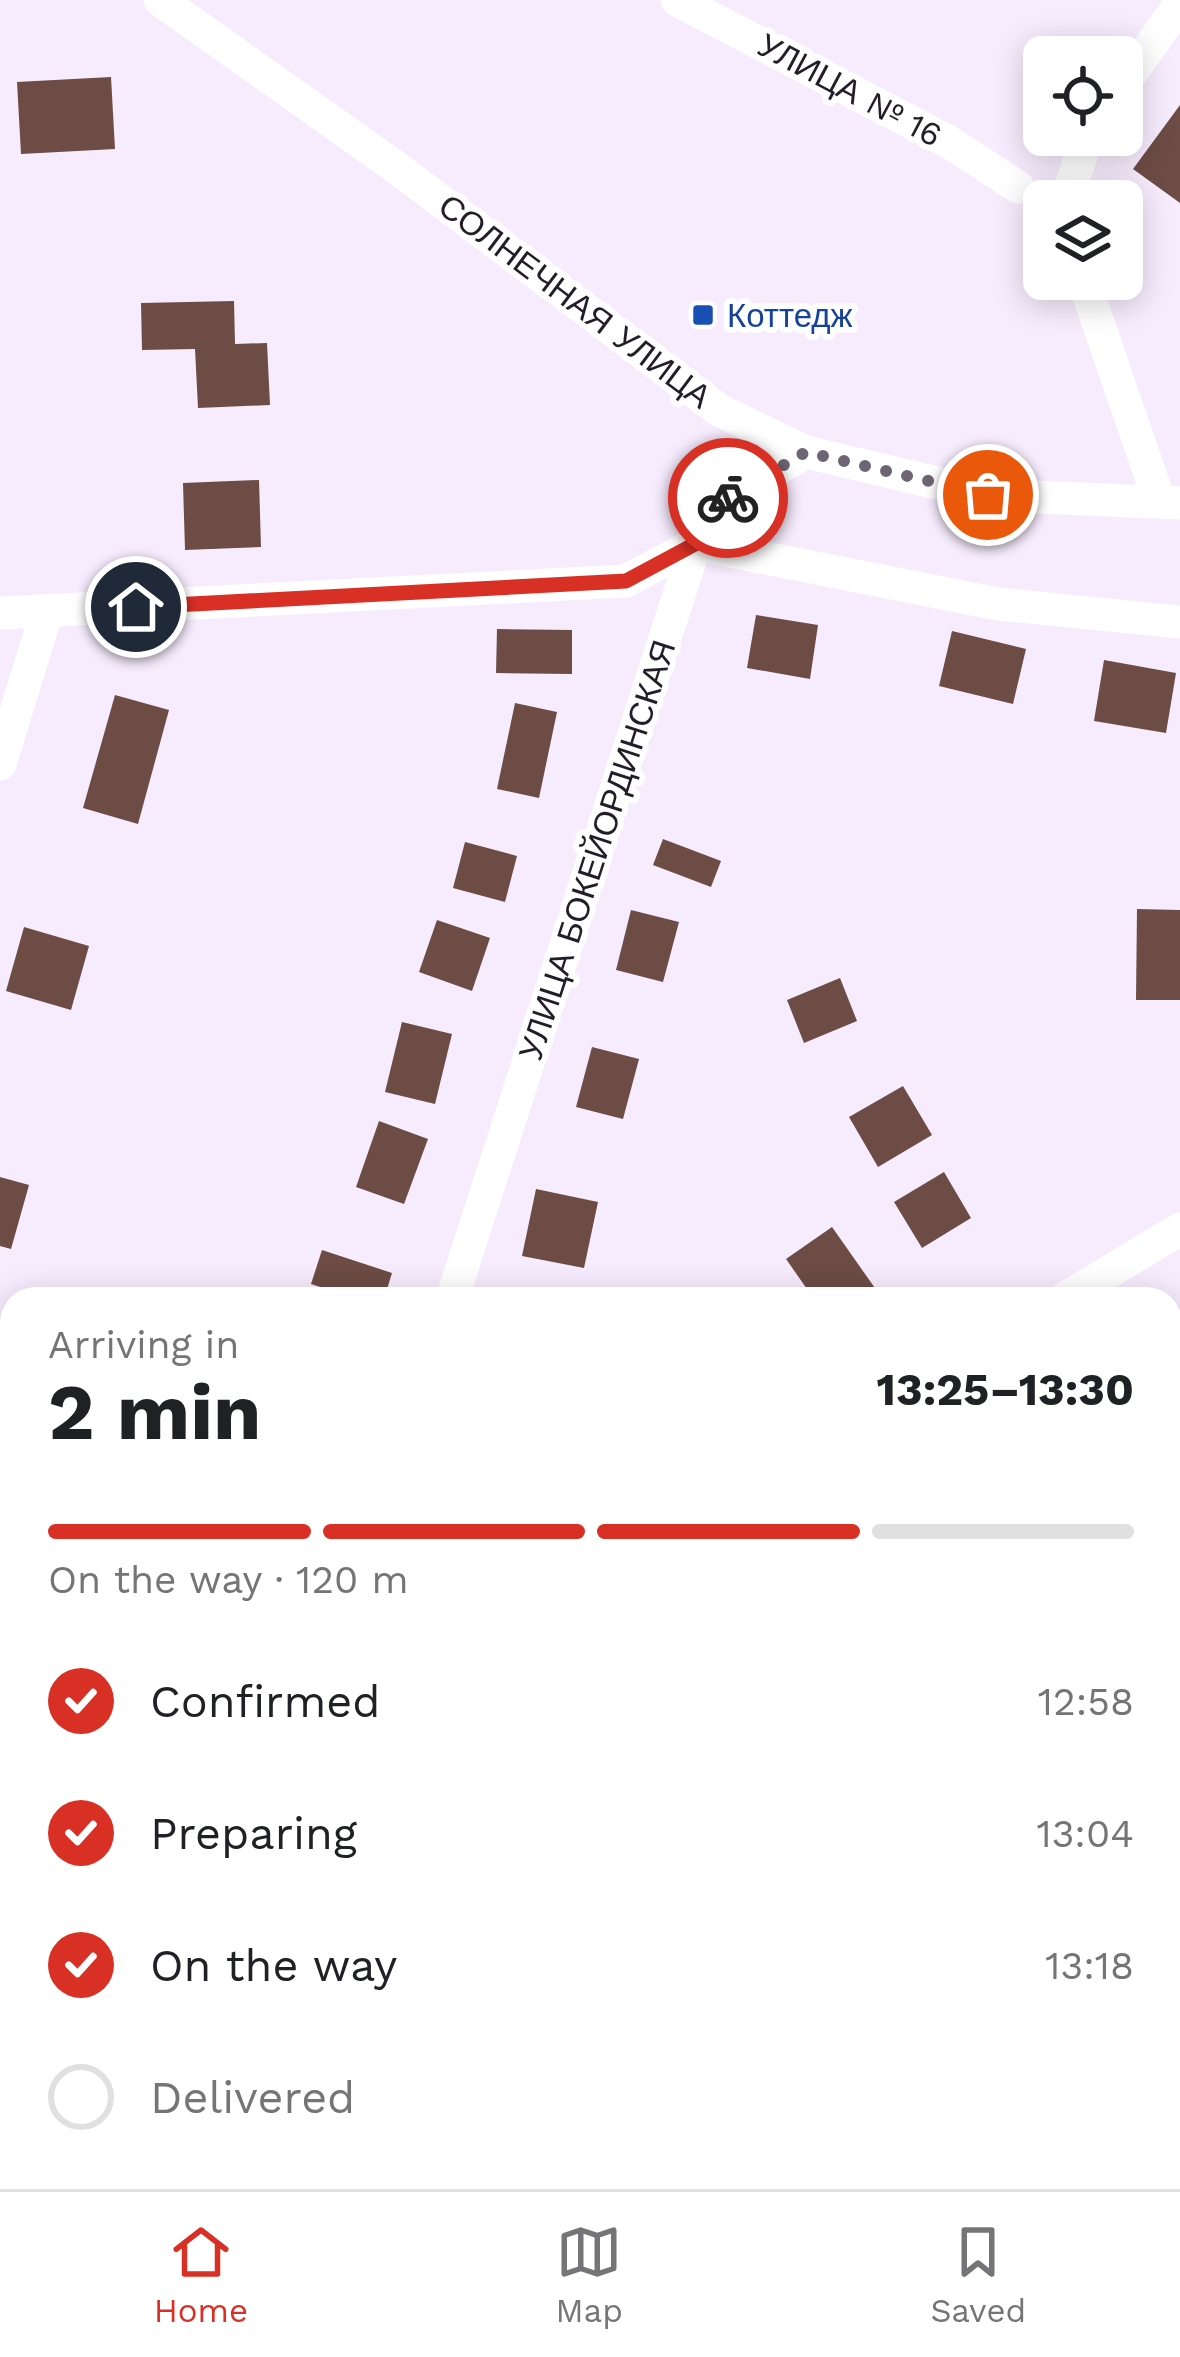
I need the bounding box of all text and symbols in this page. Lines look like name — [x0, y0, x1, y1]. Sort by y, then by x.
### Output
street label: УЛИЦА № 16 — [751, 25, 949, 155]
map controls — [1023, 36, 1143, 300]
button: locate — [1023, 36, 1143, 156]
button: layers — [1023, 180, 1143, 300]
street label: СОЛНЕЧНАЯ УЛИЦА — [431, 186, 719, 416]
place label: Коттедж — [727, 296, 853, 335]
marker: Коттедж — [690, 302, 716, 328]
courier — [668, 438, 788, 558]
pin — [937, 444, 1039, 546]
icon: bag — [955, 462, 1021, 528]
icon: bike — [695, 465, 761, 531]
pin — [85, 556, 187, 658]
icon: home — [103, 574, 169, 640]
street label: УЛИЦА БОКЕЙОРДИНСКАЯ — [511, 635, 683, 1065]
text: Arriving in — [48, 1322, 239, 1367]
text: 13:25–13:30 — [877, 1363, 1134, 1416]
text: 2 min — [48, 1366, 261, 1458]
text: On the way · 120 m — [48, 1557, 409, 1602]
icon: check — [48, 1668, 114, 1734]
text: Confirmed — [150, 1675, 381, 1728]
text: 12:58 — [1038, 1679, 1134, 1724]
icon: check — [48, 1800, 114, 1866]
text: Preparing — [150, 1807, 357, 1860]
text: 13:04 — [1036, 1811, 1134, 1856]
icon: check — [48, 1932, 114, 1998]
text: On the way — [150, 1939, 397, 1992]
text: 13:18 — [1045, 1943, 1134, 1988]
text: Delivered — [150, 2071, 355, 2124]
tab: Home — [154, 2219, 248, 2330]
tab: Map — [556, 2219, 623, 2330]
tab: Saved — [930, 2219, 1026, 2330]

